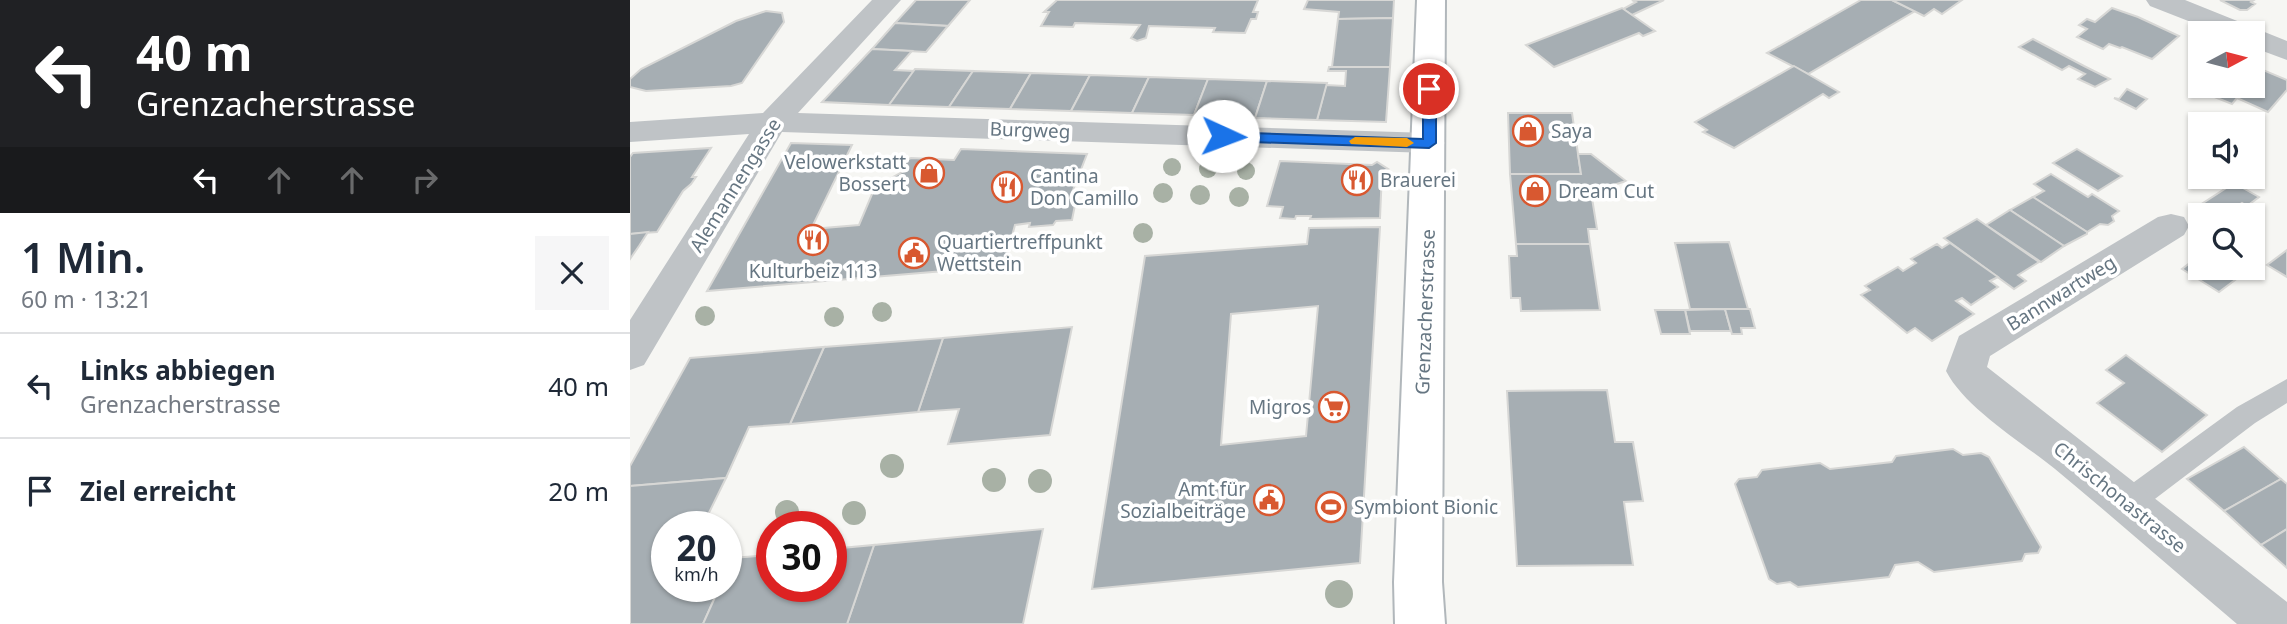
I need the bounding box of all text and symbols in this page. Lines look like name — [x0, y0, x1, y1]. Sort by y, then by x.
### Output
text: 40 m — [136, 19, 253, 85]
north arrow — [2188, 21, 2264, 98]
map controls — [2188, 21, 2265, 280]
icon: left — [21, 28, 112, 119]
pin — [1399, 59, 1459, 119]
icon: arrive — [1410, 70, 1448, 108]
text: Grenzacherstrasse — [136, 82, 415, 125]
position arrow — [1186, 99, 1260, 173]
button: sound — [2188, 112, 2265, 189]
street label: Alemannengasse — [683, 113, 787, 257]
shop icon: Saya — [1511, 114, 1545, 148]
street label: Burgweg — [989, 116, 1071, 144]
place label: Saya — [1551, 118, 1592, 144]
place label: Velowerkstatt Bossert — [784, 149, 906, 197]
shop icon: Velowerkstatt Bossert — [912, 156, 946, 190]
icon: left — [187, 161, 225, 199]
icon: ahead — [260, 161, 298, 199]
icon: ahead — [333, 161, 371, 199]
icon: right — [406, 161, 444, 199]
place label: Cantina Don Camillo — [1030, 163, 1139, 211]
restaurant icon: Brauerei — [1340, 163, 1374, 197]
place label: Brauerei — [1380, 167, 1456, 193]
restaurant icon: Cantina Don Camillo — [990, 170, 1024, 204]
shop icon: Dream Cut — [1518, 174, 1552, 208]
place label: Dream Cut — [1558, 178, 1654, 204]
button: search — [2188, 203, 2265, 280]
restaurant icon: Kulturbeiz 113 — [796, 223, 830, 257]
text: 1 Min. — [21, 228, 145, 285]
place label: Quartiertreffpunkt Wettstein — [937, 229, 1103, 277]
street label: Grenzacherstrasse — [1409, 229, 1441, 395]
button: close — [535, 236, 609, 310]
public building icon: Quartiertreffpunkt Wettstein — [897, 236, 931, 270]
street label: Bannwartweg — [2001, 249, 2121, 337]
place label: Kulturbeiz 113 — [749, 258, 877, 284]
text: 60 m · 13:21 — [21, 283, 152, 315]
text: Links abbiegen — [80, 352, 276, 388]
icon: left — [21, 367, 59, 405]
text: 40 m — [548, 368, 609, 404]
text: Grenzacherstrasse — [80, 388, 281, 420]
supermarket icon: Migros — [1317, 390, 1351, 424]
place label: Migros — [1249, 394, 1311, 420]
street label: Chrischonastrasse — [2048, 435, 2192, 559]
icon: arrive — [21, 472, 59, 510]
text: Ziel erreicht — [80, 473, 236, 509]
text: 20 m — [548, 473, 609, 509]
place label: Amt für Sozialbeiträge — [1120, 476, 1246, 524]
public building icon: Amt für Sozialbeiträge — [1252, 483, 1286, 517]
sports icon: Symbiont Bionic — [1314, 490, 1348, 524]
place label: Symbiont Bionic — [1354, 494, 1498, 520]
speed limit sign: 30 — [756, 511, 847, 602]
text: 20 — [676, 524, 717, 571]
text: km/h — [674, 562, 719, 586]

